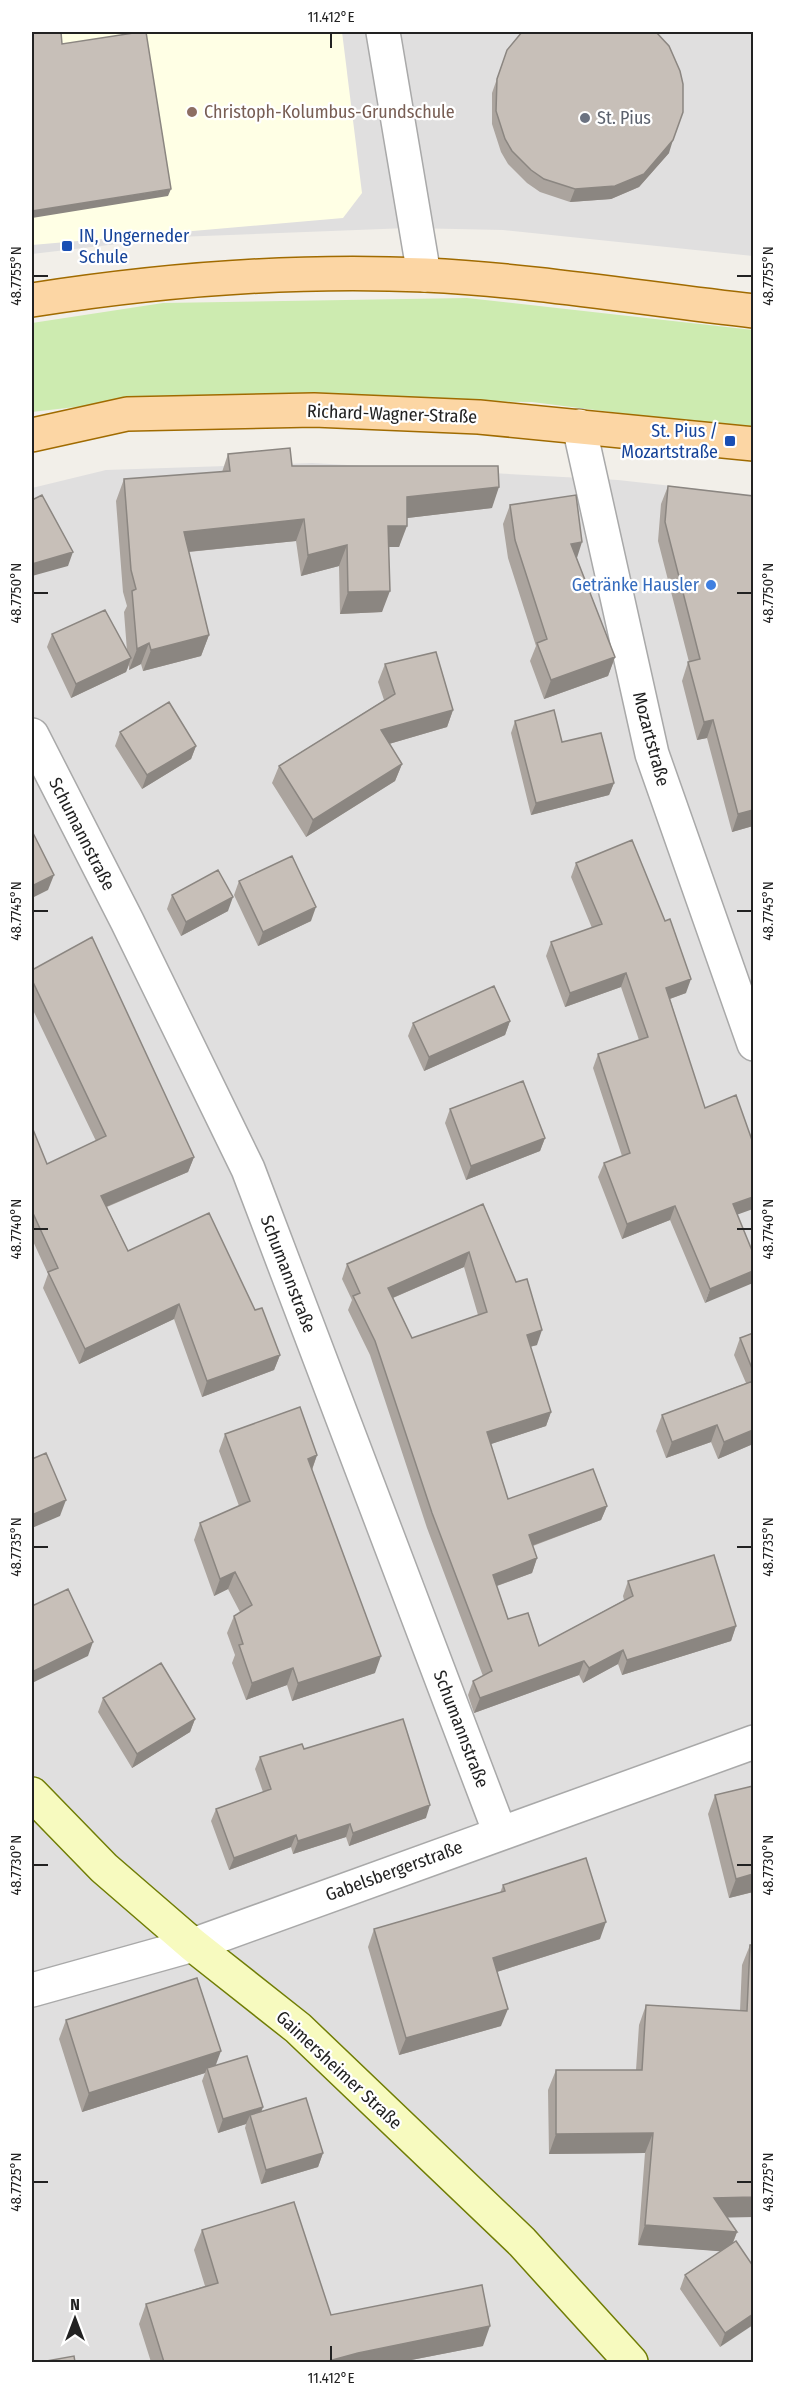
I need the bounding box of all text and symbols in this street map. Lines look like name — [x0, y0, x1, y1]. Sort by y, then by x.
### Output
text: 11.412°E — [307, 8, 355, 26]
place label: Christoph-Kolumbus-Grundschule — [204, 101, 455, 123]
marker: Christoph-Kolumbus-Grundschule — [185, 105, 199, 119]
place label: St. Pius — [597, 107, 651, 129]
marker: St. Pius — [578, 111, 592, 125]
place label: IN, Ungerneder Schule — [79, 225, 190, 268]
marker: IN, Ungerneder Schule — [60, 239, 74, 253]
text: 48.7755°N — [7, 246, 25, 306]
text: 48.7755°N — [759, 246, 777, 306]
street label: Richard-Wagner-Straße — [306, 400, 478, 428]
place label: St. Pius / Mozartstraße — [621, 420, 718, 463]
marker: St. Pius / Mozartstraße — [723, 434, 737, 448]
text: 48.7750°N — [7, 563, 25, 623]
text: 48.7750°N — [759, 563, 777, 623]
place label: Getränke Hausler — [572, 574, 700, 596]
marker: Getränke Hausler — [704, 578, 718, 592]
street label: Mozartstraße — [628, 689, 674, 789]
street label: Schumannstraße — [44, 774, 120, 894]
text: 48.7745°N — [7, 881, 25, 941]
text: 48.7745°N — [759, 881, 777, 941]
text: 48.7740°N — [7, 1199, 25, 1259]
text: 48.7740°N — [759, 1199, 777, 1259]
street label: Schumannstraße — [256, 1212, 320, 1336]
text: 48.7735°N — [7, 1517, 25, 1577]
text: 48.7735°N — [759, 1517, 777, 1577]
street label: Schumannstraße — [429, 1667, 493, 1791]
text: 48.7730°N — [7, 1835, 25, 1895]
text: 48.7730°N — [759, 1835, 777, 1895]
street label: Gabelsbergerstraße — [322, 1836, 466, 1906]
street label: Gaimersheimer Straße — [271, 2006, 407, 2134]
text: 48.7725°N — [7, 2152, 25, 2212]
text: 48.7725°N — [759, 2152, 777, 2212]
north arrow — [45, 2289, 105, 2349]
text: N — [70, 2295, 80, 2314]
text: 11.412°E — [307, 2369, 355, 2387]

